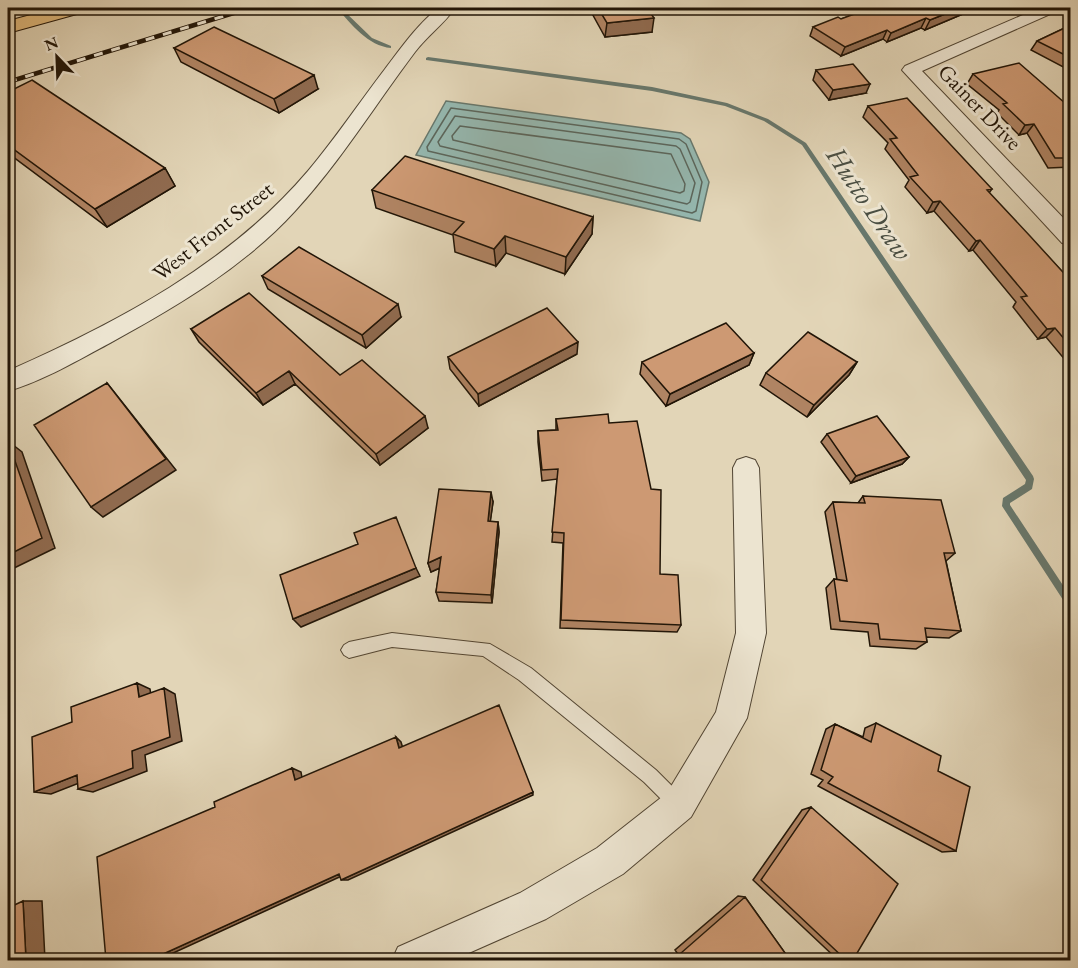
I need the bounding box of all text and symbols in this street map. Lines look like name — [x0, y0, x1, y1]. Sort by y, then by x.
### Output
north arrow — [27, 27, 87, 87]
text: N — [41, 31, 61, 56]
street label: Gainer Drive — [932, 58, 1029, 157]
water label: Hutto Draw — [818, 138, 921, 267]
street label: West Front Street — [147, 175, 279, 287]

